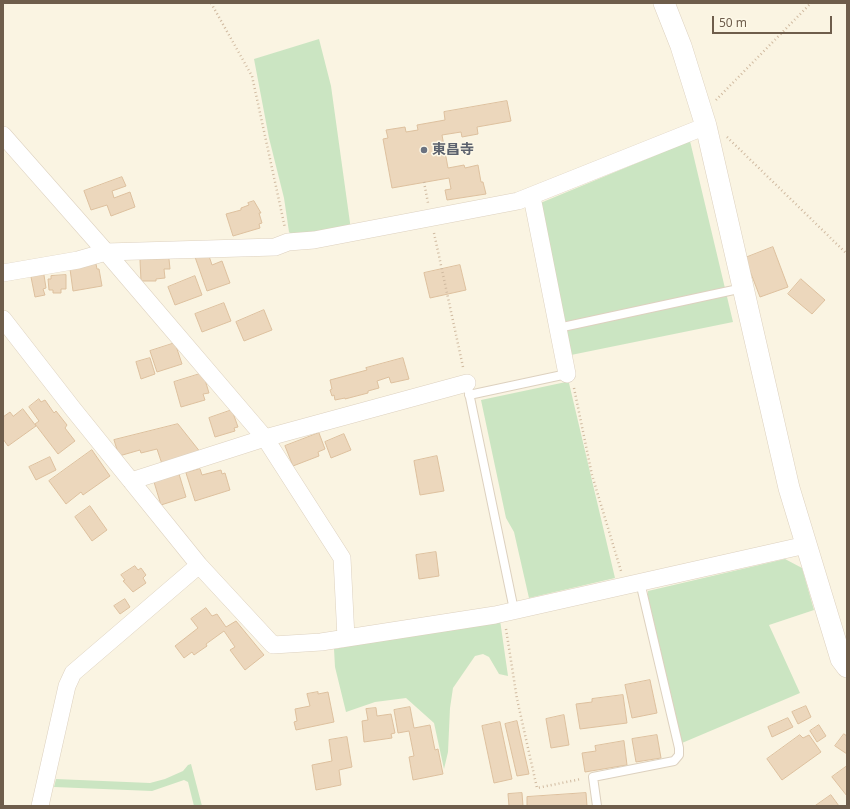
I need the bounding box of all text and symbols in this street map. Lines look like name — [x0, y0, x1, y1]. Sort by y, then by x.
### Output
scale bar — [714, 8, 834, 34]
text: 50 m — [719, 14, 747, 31]
place label: 東昌寺 — [432, 142, 474, 158]
marker: 東昌寺 — [419, 145, 429, 155]

